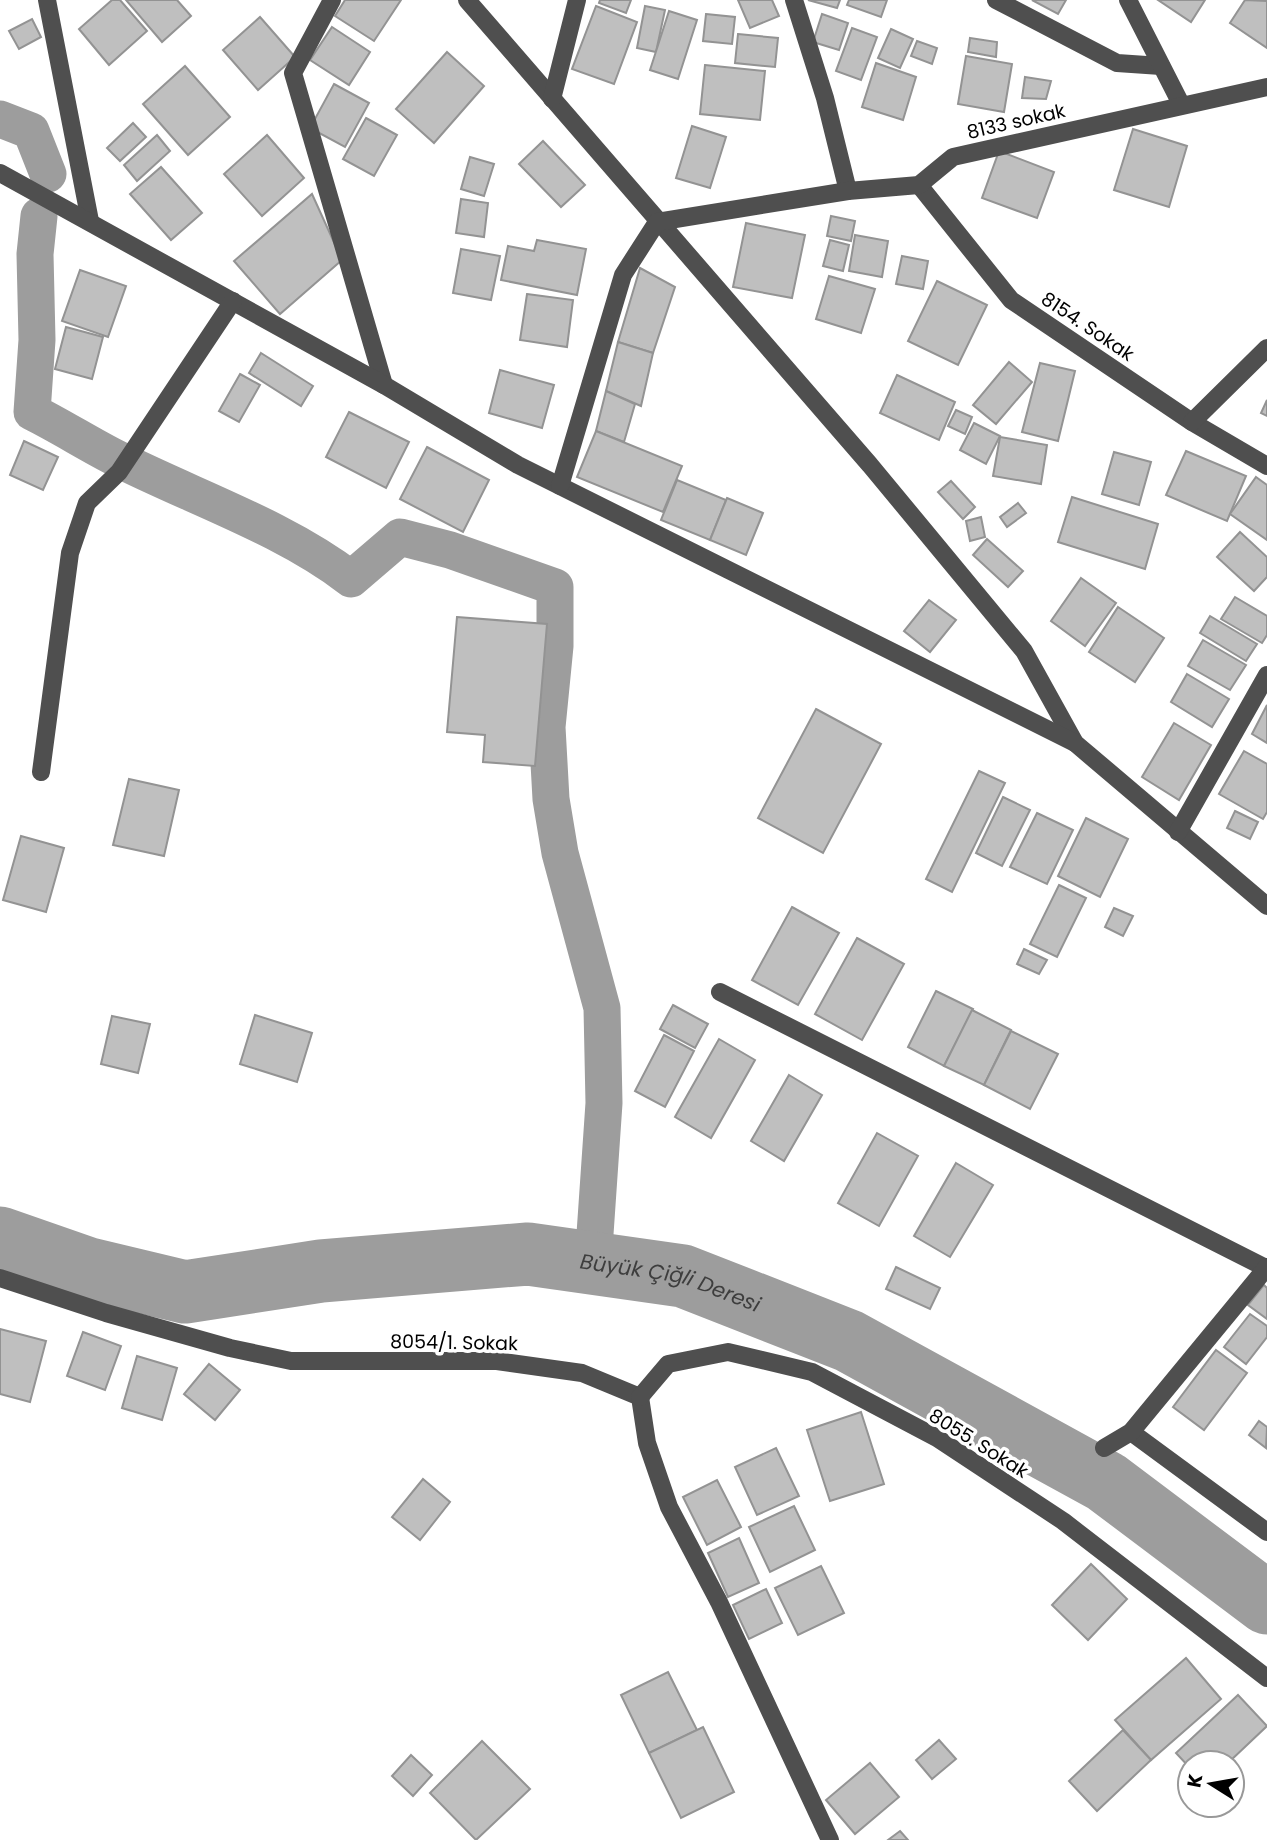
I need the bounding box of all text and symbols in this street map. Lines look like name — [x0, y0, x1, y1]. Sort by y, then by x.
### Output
street label: 8133 sokak — [964, 97, 1068, 146]
street label: 8154. Sokak — [1036, 285, 1140, 368]
water label: Büyük Çiğli Deresi — [578, 1247, 766, 1319]
street label: 8054/1. Sokak — [390, 1328, 518, 1357]
street label: 8055. Sokak — [924, 1402, 1034, 1485]
north arrow — [1176, 1749, 1246, 1819]
text: K — [1180, 1772, 1209, 1790]

